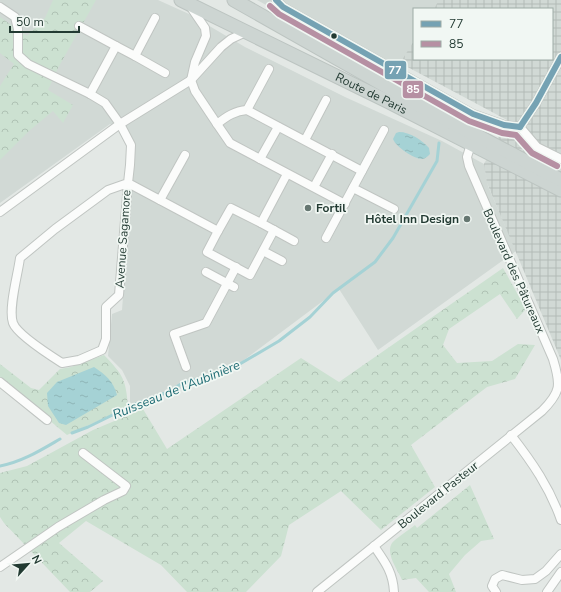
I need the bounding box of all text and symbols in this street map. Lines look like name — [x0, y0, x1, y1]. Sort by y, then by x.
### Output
scale bar — [10, 8, 79, 34]
legend — [413, 8, 553, 60]
text: 50 m — [16, 14, 44, 30]
text: 77 — [449, 16, 463, 32]
unlabelled marker — [329, 31, 339, 41]
text: 85 — [449, 36, 463, 52]
line badge: 77 — [384, 60, 407, 80]
text: 77 — [388, 63, 402, 78]
street label: Route de Paris — [333, 69, 410, 118]
line badge: 85 — [402, 80, 424, 99]
text: 85 — [406, 82, 420, 97]
street label: Avenue Sagamore — [112, 189, 134, 289]
place label: Fortil — [316, 200, 346, 216]
marker: Fortil — [303, 203, 313, 213]
street label: Boulevard des Pâtureaux — [479, 206, 549, 336]
place label: Hôtel Inn Design — [365, 211, 459, 227]
marker: Hôtel Inn Design — [462, 214, 472, 224]
water label: Ruisseau de l'Aubinière — [110, 356, 243, 424]
street label: Boulevard Pasteur — [395, 457, 482, 532]
north arrow — [8, 544, 48, 584]
text: N — [28, 553, 45, 567]

